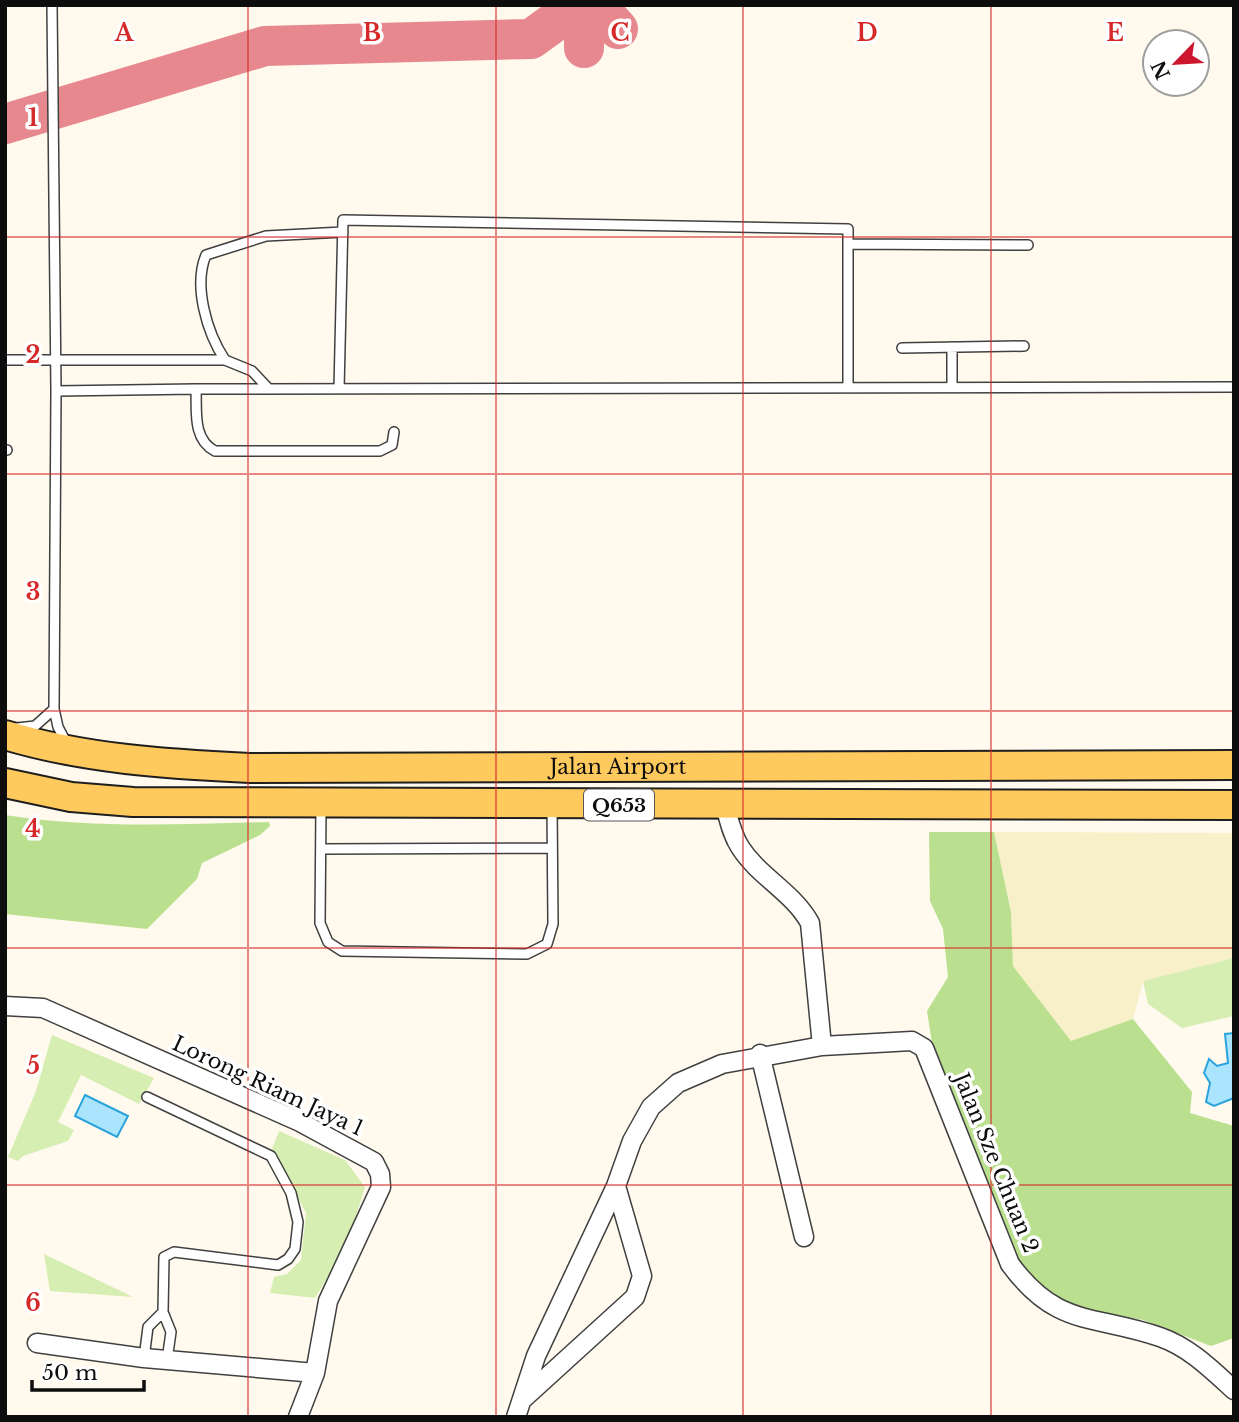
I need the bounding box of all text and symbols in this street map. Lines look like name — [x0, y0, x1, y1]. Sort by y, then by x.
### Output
text: A — [114, 19, 135, 47]
text: B — [363, 19, 381, 47]
text: C — [611, 19, 629, 47]
text: D — [856, 19, 878, 47]
text: E — [1106, 19, 1124, 47]
north arrow — [1141, 28, 1211, 98]
text: N — [1147, 57, 1175, 83]
text: 1 — [28, 104, 38, 132]
text: 2 — [26, 341, 40, 369]
text: 3 — [26, 578, 40, 606]
street label: Jalan Airport — [547, 754, 687, 780]
road number: Q653 — [584, 790, 654, 820]
text: 4 — [25, 815, 41, 843]
street label: Lorong Riam Jaya 1 — [168, 1030, 368, 1142]
text: 5 — [26, 1052, 40, 1080]
street label: Jalan Sze Chuan 2 — [947, 1066, 1044, 1257]
text: 6 — [25, 1289, 41, 1317]
scale bar — [32, 1348, 144, 1392]
text: 50 m — [42, 1360, 98, 1386]

